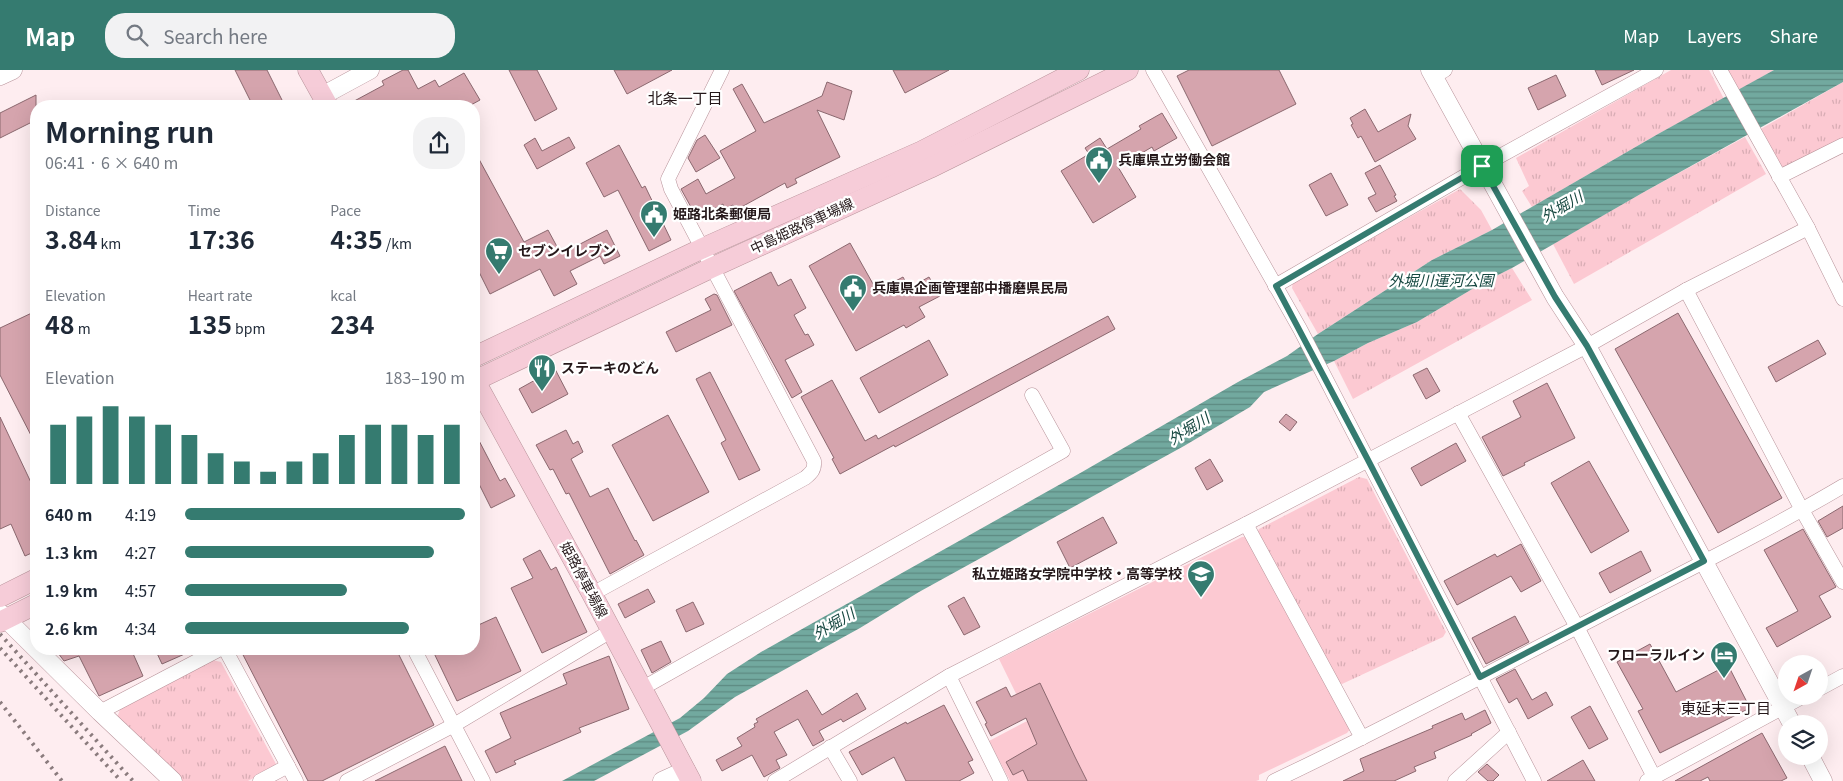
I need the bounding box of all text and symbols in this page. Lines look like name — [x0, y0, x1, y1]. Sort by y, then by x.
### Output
search box — [105, 13, 455, 58]
text: Map — [25, 18, 75, 53]
icon: search — [123, 21, 151, 49]
text: Search here — [163, 22, 268, 49]
text: Map — [1623, 22, 1659, 48]
text: Layers — [1687, 22, 1742, 48]
text: Share — [1770, 22, 1818, 48]
district label: 北条一丁目 — [647, 87, 723, 108]
text: Morning run — [45, 111, 214, 151]
button: share — [413, 117, 465, 169]
public building icon: 兵庫県立労働会館 — [1084, 145, 1114, 184]
pin — [1461, 145, 1503, 187]
place label: 兵庫県立労働会館 — [1118, 149, 1230, 169]
text: 06:41 · 6 × 640 m — [45, 150, 178, 174]
icon: arrive — [1468, 152, 1496, 180]
water label: 外堀川 — [1537, 184, 1588, 226]
street label: 中島姫路停車場線 — [747, 192, 857, 258]
public building icon: 姫路北条郵便局 — [639, 199, 669, 238]
text: Distance — [45, 200, 101, 220]
text: Time — [188, 200, 221, 220]
text: Pace — [330, 200, 361, 220]
place label: 姫路北条郵便局 — [673, 203, 771, 223]
text: 3.84 — [45, 220, 97, 256]
text: 17:36 — [188, 220, 255, 256]
text: 4:35 — [330, 220, 383, 256]
text: km — [97, 233, 121, 253]
text: /km — [383, 233, 412, 253]
supermarket icon: セブンイレブン — [484, 236, 514, 275]
place label: セブンイレブン — [518, 240, 616, 260]
water label: 外堀川運河公園 — [1388, 269, 1495, 290]
public building icon: 兵庫県企画管理部中播磨県民局 — [838, 273, 868, 312]
place label: 兵庫県企画管理部中播磨県民局 — [872, 277, 1068, 297]
text: Elevation — [45, 285, 106, 305]
text: Heart rate — [188, 285, 253, 305]
text: kcal — [330, 285, 357, 305]
text: 48 — [45, 305, 75, 341]
text: 135 — [188, 305, 232, 341]
text: 234 — [330, 305, 375, 341]
text: m — [75, 318, 91, 338]
text: bpm — [232, 318, 265, 338]
restaurant icon: ステーキのどん — [527, 353, 557, 392]
place label: ステーキのどん — [561, 357, 659, 377]
text: Elevation — [45, 365, 114, 389]
text: 183–190 m — [385, 365, 465, 389]
water label: 外堀川 — [1164, 406, 1215, 449]
text: 640 m — [45, 502, 92, 526]
text: 4:19 — [125, 502, 156, 526]
street label: 姫路停車場線 — [556, 538, 613, 621]
text: 1.3 km — [45, 540, 98, 564]
text: 4:27 — [125, 540, 156, 564]
school or university icon: 私立姫路女学院中学校・高等学校 — [1186, 559, 1216, 598]
place label: 私立姫路女学院中学校・高等学校 — [972, 563, 1182, 583]
text: 1.9 km — [45, 578, 98, 602]
text: 4:57 — [125, 578, 156, 602]
water label: 外堀川 — [809, 601, 860, 643]
text: 2.6 km — [45, 616, 98, 640]
text: 4:34 — [125, 616, 156, 640]
hotel icon: フローラルイン — [1709, 640, 1739, 679]
place label: フローラルイン — [1607, 644, 1705, 664]
north arrow — [1778, 655, 1828, 705]
map controls — [1778, 655, 1828, 765]
district label: 東延末三丁目 — [1681, 697, 1771, 718]
button: layers — [1778, 715, 1828, 765]

